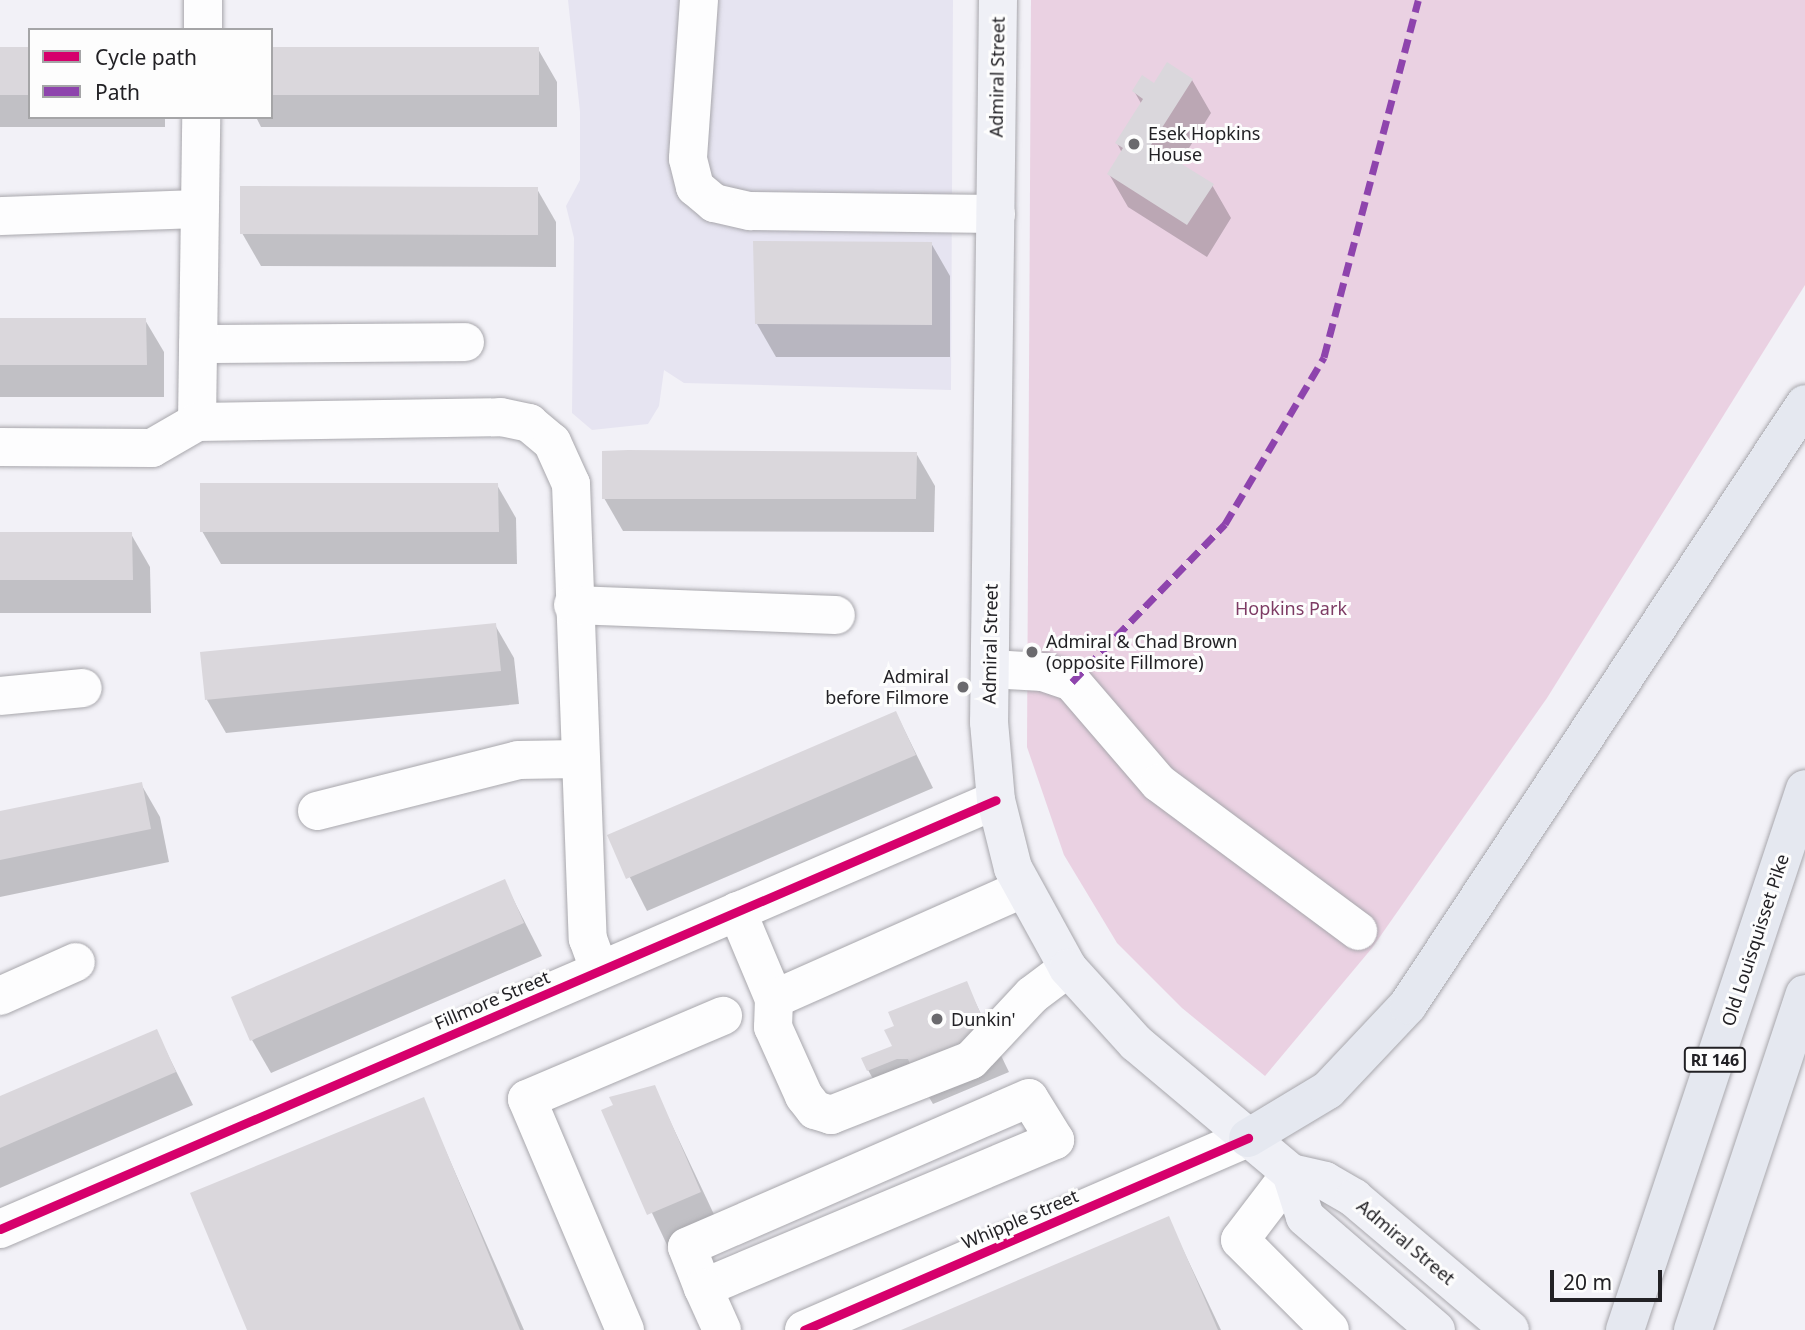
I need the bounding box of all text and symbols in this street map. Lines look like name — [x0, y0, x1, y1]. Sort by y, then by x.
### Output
street label: Admiral Street — [985, 16, 1009, 138]
legend — [28, 28, 273, 119]
text: Cycle path — [95, 43, 197, 71]
text: Path — [95, 78, 140, 106]
place label: Esek Hopkins House — [1148, 123, 1260, 166]
marker: Esek Hopkins House — [1126, 136, 1142, 152]
street label: Admiral Street — [978, 583, 1002, 705]
park label: Hopkins Park — [1235, 597, 1347, 619]
place label: Admiral & Chad Brown (opposite Fillmore) — [1046, 631, 1237, 674]
marker: Admiral & Chad Brown (opposite Fillmore) — [1024, 644, 1040, 660]
place label: Admiral before Filmore — [825, 666, 949, 708]
marker: Admiral before Filmore — [955, 679, 971, 695]
street label: Old Louisquisset Pike — [1717, 851, 1793, 1029]
street label: Fillmore Street — [431, 966, 553, 1034]
place label: Dunkin' — [951, 1008, 1016, 1030]
marker: Dunkin' — [929, 1011, 945, 1027]
road number: RI 146 — [1684, 1048, 1746, 1072]
street label: Whipple Street — [959, 1185, 1081, 1253]
street label: Admiral Street — [1353, 1195, 1459, 1289]
scale bar — [1553, 1256, 1665, 1300]
text: 20 m — [1563, 1268, 1612, 1296]

